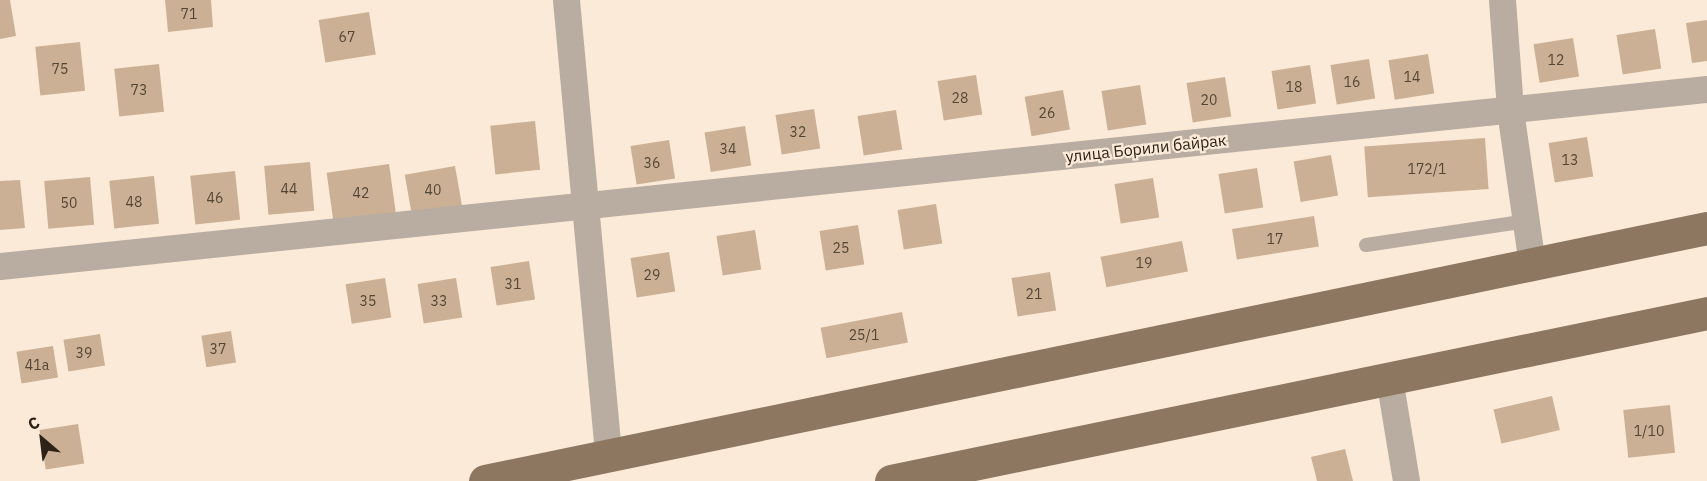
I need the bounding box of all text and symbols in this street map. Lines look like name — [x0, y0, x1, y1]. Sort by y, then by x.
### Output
house number: 71 — [181, 6, 197, 22]
house number: 67 — [339, 29, 355, 45]
house number: 12 — [1548, 52, 1564, 68]
house number: 75 — [52, 61, 68, 77]
house number: 14 — [1404, 69, 1420, 85]
house number: 16 — [1344, 74, 1360, 90]
house number: 18 — [1286, 79, 1302, 95]
house number: 73 — [131, 82, 147, 98]
house number: 28 — [952, 90, 968, 106]
house number: 20 — [1201, 92, 1217, 108]
house number: 26 — [1039, 105, 1055, 121]
house number: 32 — [790, 124, 806, 140]
street label: улица Борили байрак — [1065, 130, 1227, 166]
house number: 34 — [720, 141, 736, 157]
house number: 13 — [1562, 152, 1578, 168]
house number: 36 — [644, 155, 660, 171]
house number: 172/1 — [1408, 161, 1446, 177]
house number: 44 — [281, 181, 297, 197]
house number: 40 — [425, 182, 441, 198]
house number: 42 — [353, 185, 369, 201]
house number: 46 — [207, 190, 223, 206]
house number: 48 — [126, 194, 142, 210]
house number: 50 — [61, 195, 77, 211]
house number: 17 — [1267, 231, 1283, 247]
house number: 25 — [833, 240, 849, 256]
house number: 19 — [1136, 255, 1152, 271]
house number: 29 — [644, 267, 660, 283]
house number: 31 — [505, 276, 521, 292]
house number: 21 — [1026, 286, 1042, 302]
house number: 35 — [360, 293, 376, 309]
house number: 33 — [431, 293, 447, 309]
house number: 25/1 — [849, 327, 879, 343]
house number: 37 — [210, 341, 226, 357]
house number: 39 — [76, 345, 92, 361]
house number: 41а — [25, 357, 49, 373]
north arrow — [12, 409, 72, 469]
text: С — [24, 412, 43, 434]
house number: 1/10 — [1634, 423, 1664, 439]

